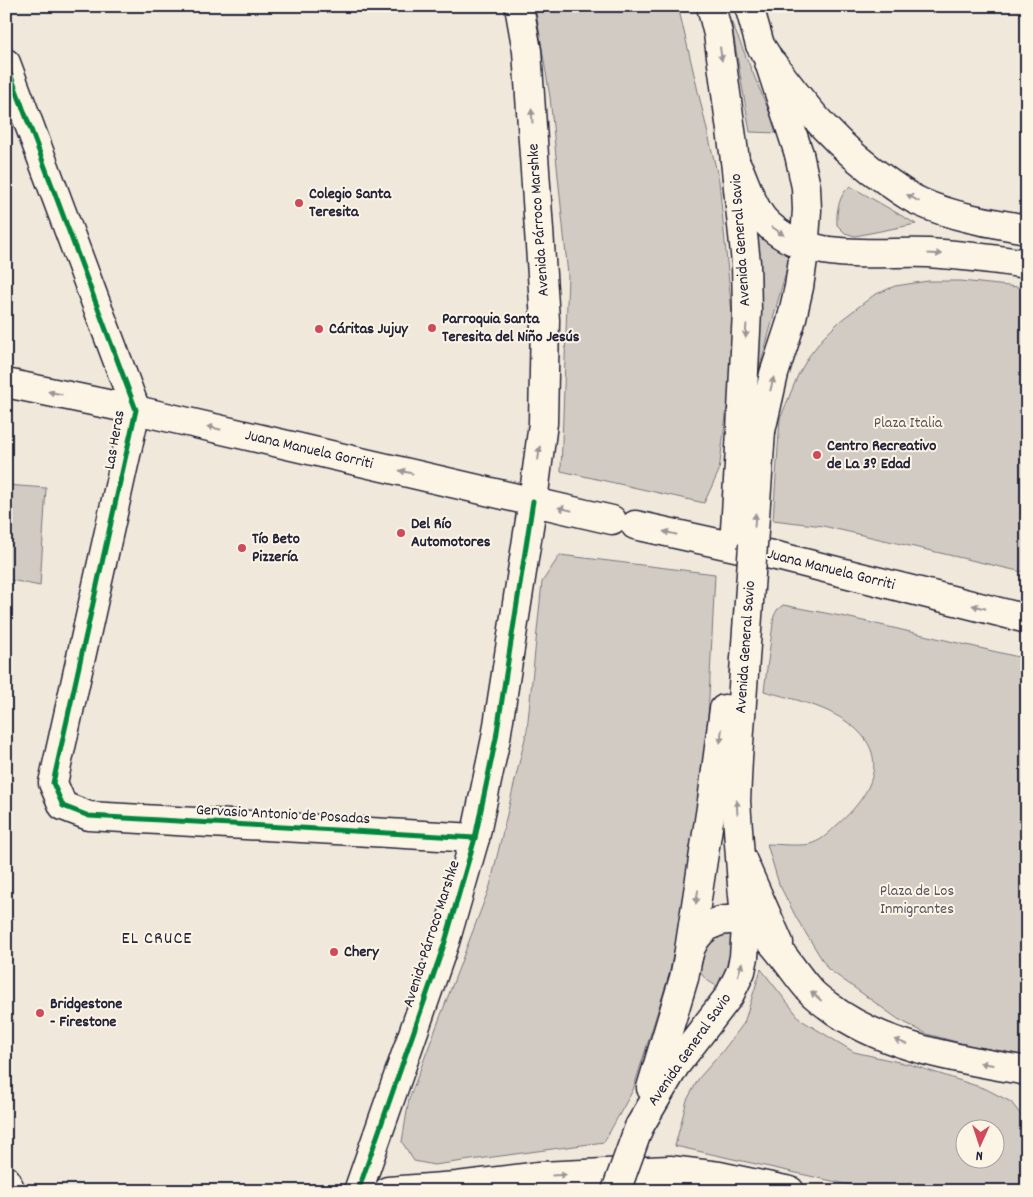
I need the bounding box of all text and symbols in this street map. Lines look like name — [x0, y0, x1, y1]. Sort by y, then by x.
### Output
one-way arrow — [717, 46, 725, 62]
one-way arrow — [527, 108, 535, 124]
street label: Avenida Párroco Marshke — [522, 143, 556, 297]
street label: Avenida General Savio — [725, 173, 757, 307]
place label: Colegio Santa Teresita — [309, 183, 392, 224]
one-way arrow — [905, 194, 920, 202]
marker: Colegio Santa Teresita — [293, 197, 305, 209]
one-way arrow — [771, 226, 784, 236]
one-way arrow — [928, 250, 944, 258]
place label: Parroquia Santa Teresita del Niño Jesús — [442, 308, 580, 349]
place label: Cáritas Jujuy — [329, 318, 409, 341]
marker: Parroquia Santa Teresita del Niño Jesús — [426, 322, 438, 334]
marker: Cáritas Jujuy — [313, 323, 325, 335]
one-way arrow — [742, 323, 750, 339]
one-way arrow — [768, 376, 776, 391]
one-way arrow — [47, 389, 63, 397]
street label: Las Heras — [98, 408, 132, 471]
park label: Plaza Italia — [874, 412, 943, 435]
one-way arrow — [206, 424, 221, 432]
street label: Juana Manuela Gorriti — [243, 424, 375, 476]
place label: Centro Recreativo de La 3º Edad — [827, 435, 936, 476]
one-way arrow — [535, 445, 543, 461]
marker: Centro Recreativo de La 3º Edad — [811, 449, 823, 461]
one-way arrow — [399, 468, 414, 476]
one-way arrow — [557, 505, 572, 513]
one-way arrow — [751, 511, 759, 527]
place label: Del Río Automotores — [411, 513, 491, 554]
marker: Del Río Automotores — [395, 527, 407, 539]
place label: Tío Beto Pizzería — [252, 528, 300, 569]
one-way arrow — [662, 529, 678, 537]
marker: Tío Beto Pizzería — [236, 542, 248, 554]
street label: Juana Manuela Gorriti — [765, 543, 897, 597]
street label: Avenida General Savio — [730, 580, 762, 714]
one-way arrow — [972, 603, 987, 611]
one-way arrow — [716, 729, 724, 745]
street label: Gervasio Antonio de Posadas — [195, 799, 371, 831]
one-way arrow — [733, 799, 741, 815]
street label: Avenida Párroco Marshke — [397, 858, 467, 1010]
park label: Plaza de Los Inmigrantes — [880, 880, 954, 921]
one-way arrow — [692, 889, 700, 905]
district label: EL CRUCE — [121, 927, 193, 952]
place label: Chery — [344, 941, 380, 964]
marker: Chery — [328, 946, 340, 958]
one-way arrow — [737, 961, 745, 976]
street label: Avenida General Savio — [642, 989, 738, 1111]
one-way arrow — [810, 991, 822, 1002]
place label: Bridgestone - Firestone — [50, 993, 122, 1034]
marker: Bridgestone - Firestone — [34, 1007, 46, 1019]
one-way arrow — [894, 1038, 909, 1045]
one-way arrow — [979, 1059, 995, 1067]
north arrow — [956, 1120, 1006, 1170]
text: N — [975, 1145, 983, 1165]
one-way arrow — [551, 1171, 567, 1179]

